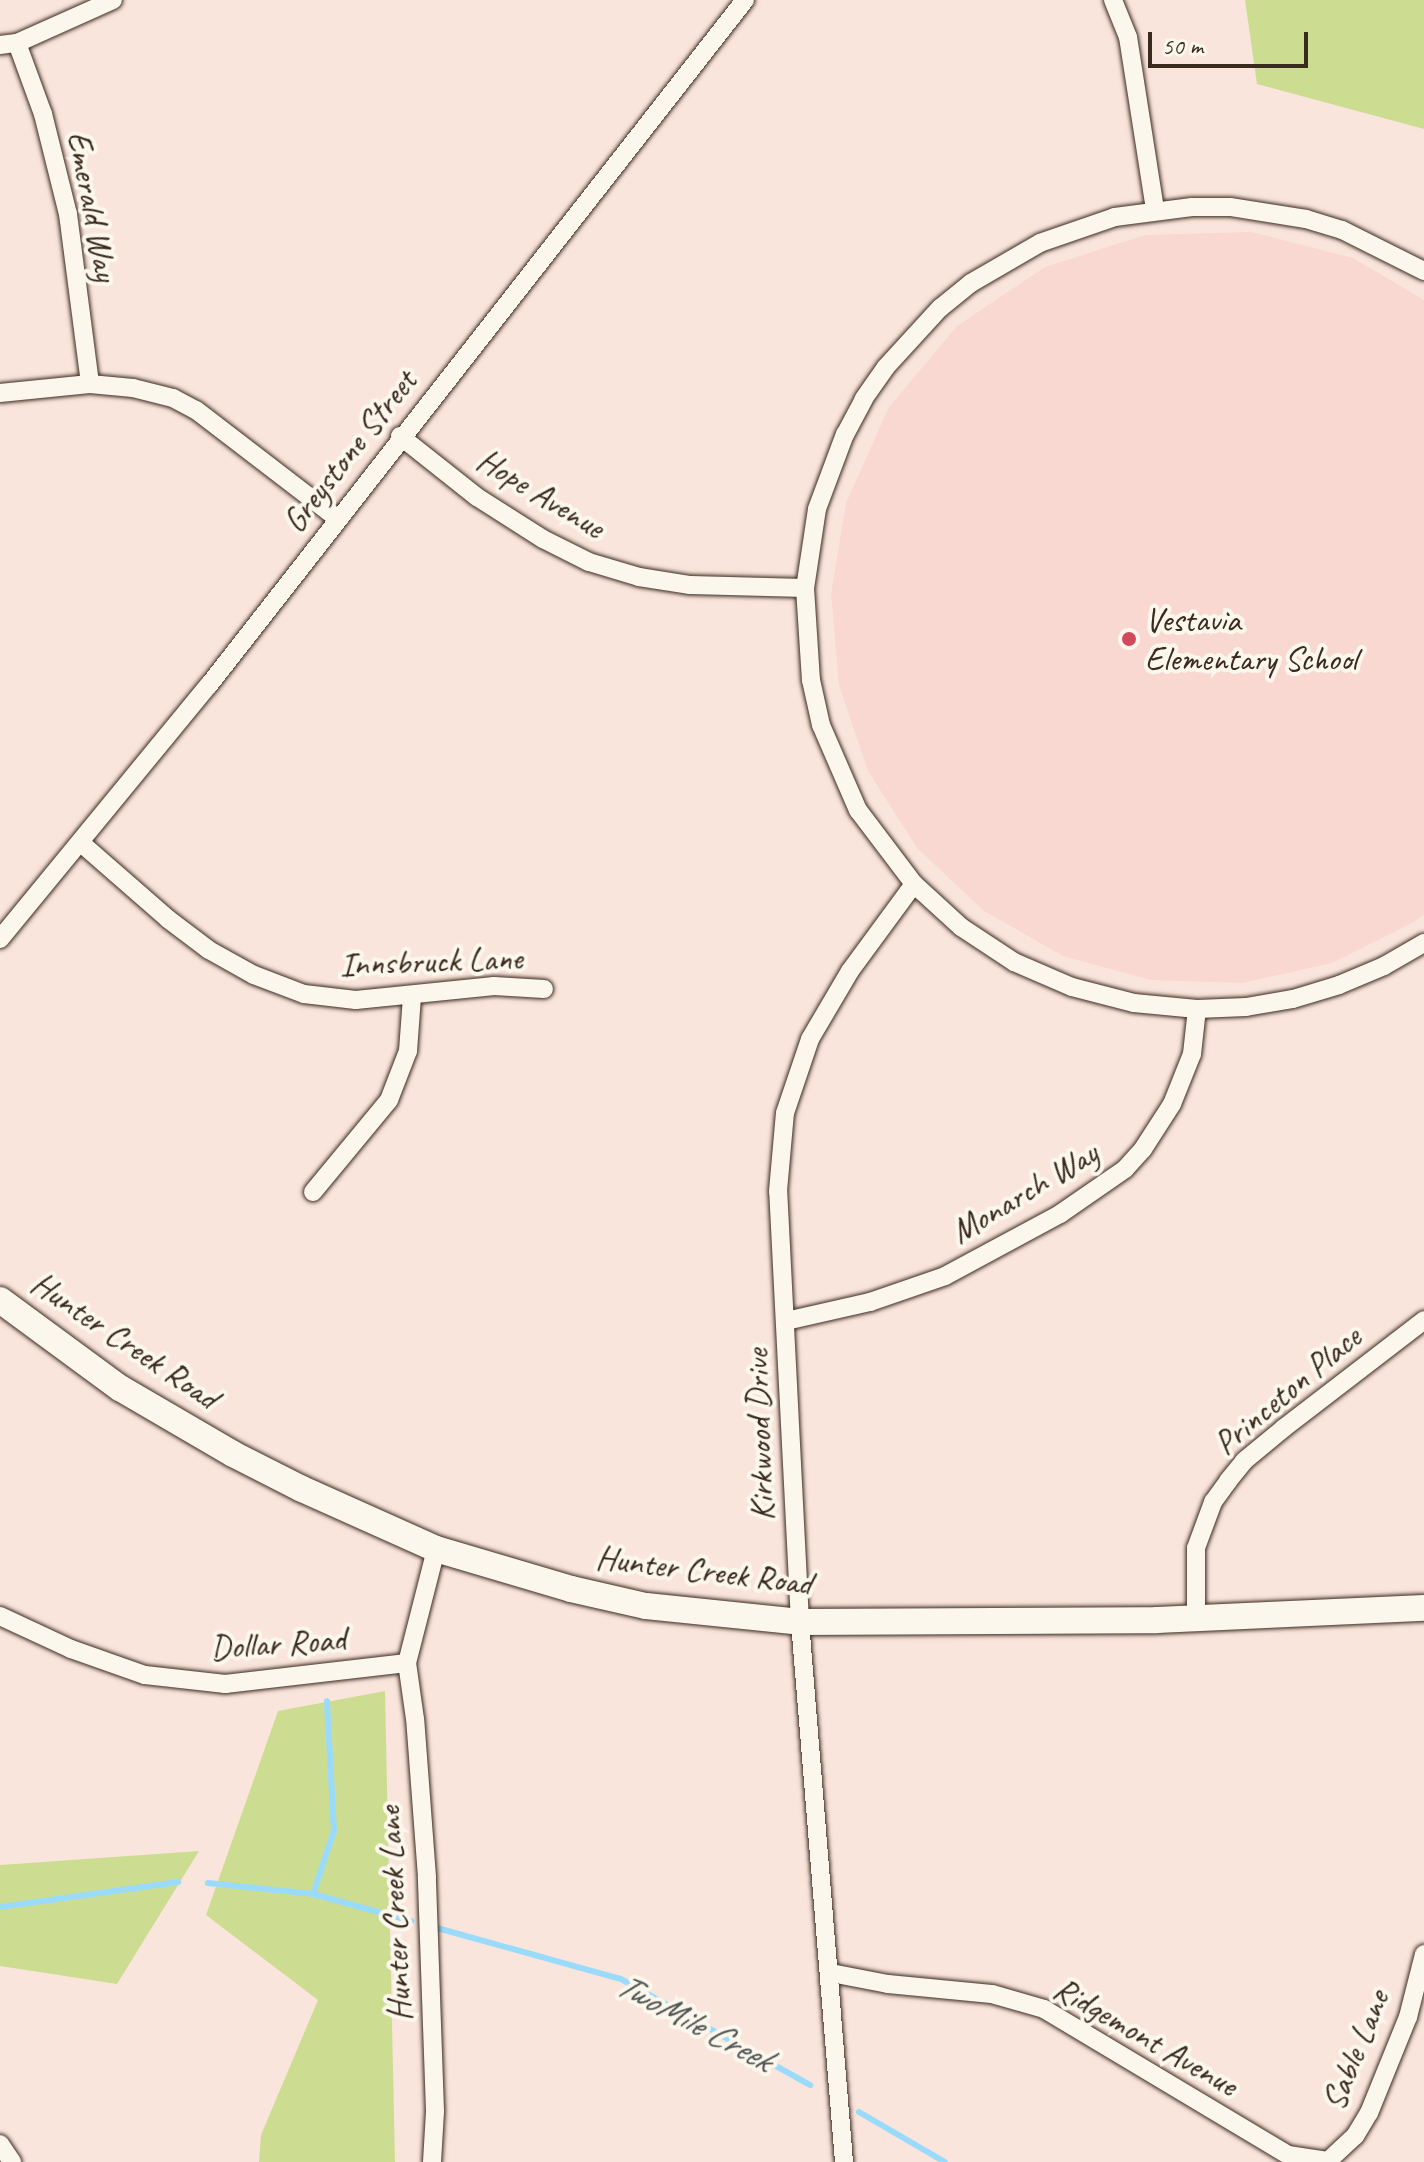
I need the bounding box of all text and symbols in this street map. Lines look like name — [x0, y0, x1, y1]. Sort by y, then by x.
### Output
scale bar — [1152, 16, 1312, 66]
text: 50 m — [1162, 31, 1203, 61]
street label: Emerald Way — [59, 128, 127, 284]
street label: Greystone Street — [273, 362, 425, 540]
street label: Hope Avenue — [470, 439, 612, 547]
place label: Vestavia Elementary School — [1145, 599, 1357, 678]
marker: Vestavia Elementary School — [1120, 630, 1138, 648]
street label: Innsbruck Lane — [338, 937, 524, 985]
street label: Monarch Way — [943, 1132, 1105, 1252]
street label: Hunter Creek Road — [23, 1262, 227, 1418]
street label: Princeton Place — [1205, 1317, 1369, 1463]
street label: Kirkwood Drive — [736, 1348, 782, 1522]
street label: Hunter Creek Road — [593, 1536, 815, 1604]
street label: Dollar Road — [209, 1618, 347, 1668]
street label: Hunter Creek Lane — [368, 1805, 420, 2023]
water label: TwoMile Creek — [609, 1963, 779, 2081]
street label: Ridgemont Avenue — [1047, 1967, 1245, 2105]
street label: Sable Lane — [1312, 1984, 1398, 2116]

